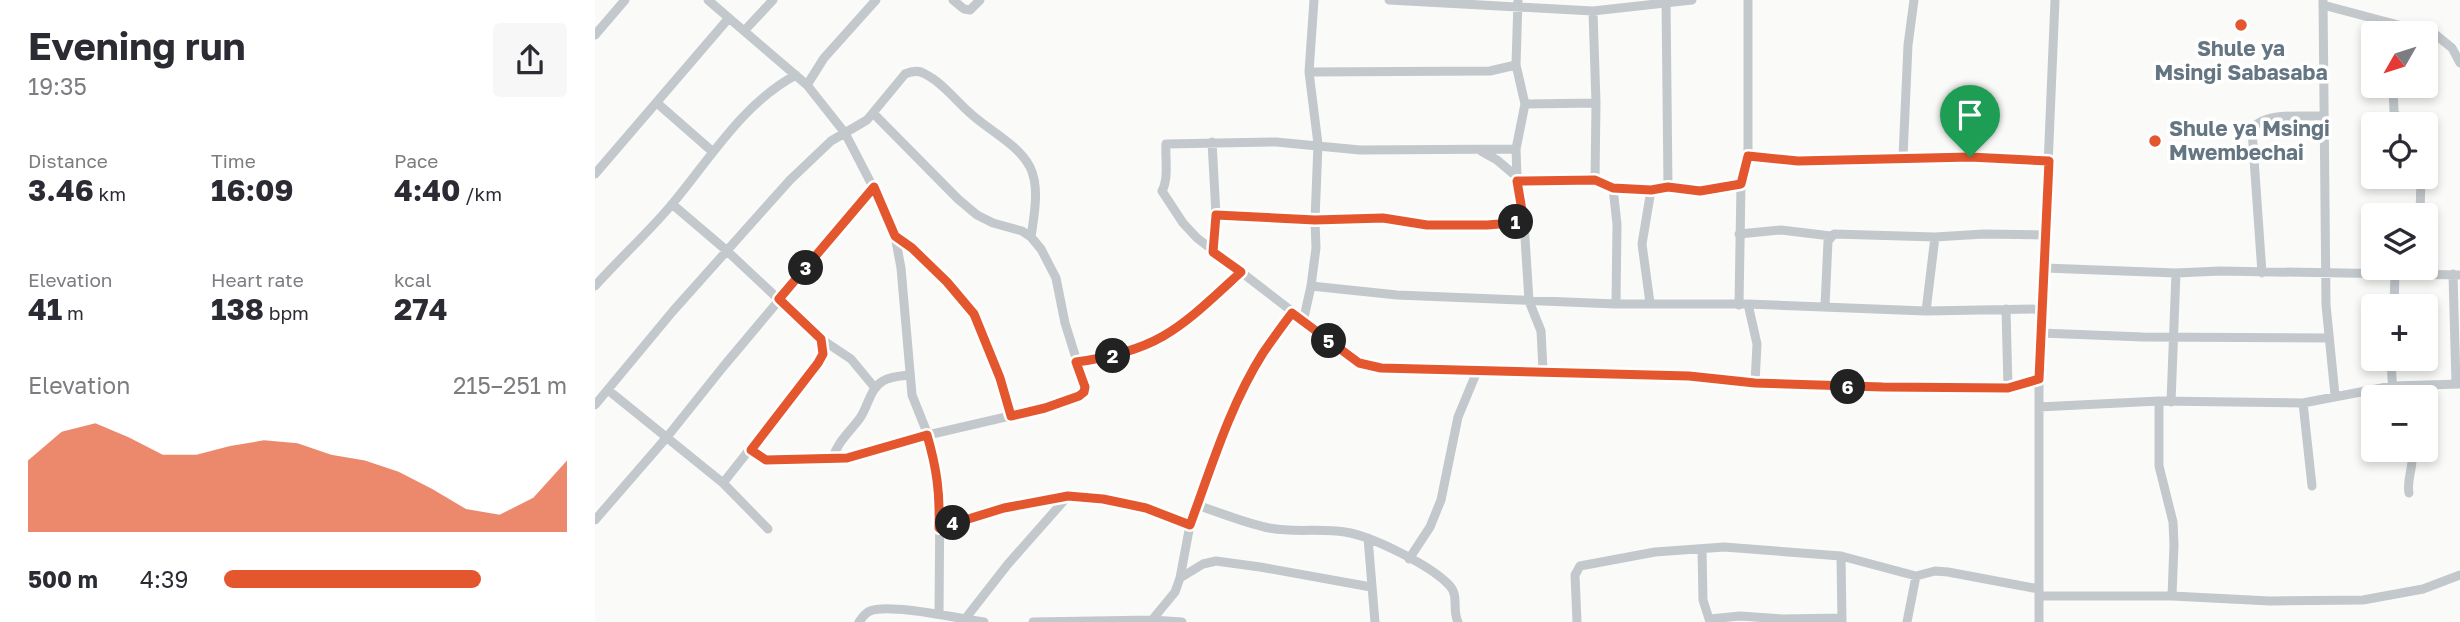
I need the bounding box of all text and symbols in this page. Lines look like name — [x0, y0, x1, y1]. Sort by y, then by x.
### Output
marker: Shule ya Msingi Sabasaba — [2233, 17, 2249, 33]
north arrow — [2361, 21, 2438, 98]
map controls — [2361, 21, 2438, 462]
text: Evening run — [28, 23, 246, 68]
button: share — [493, 23, 567, 97]
place label: Shule ya Msingi Sabasaba — [2154, 35, 2328, 85]
text: 19:35 — [28, 72, 87, 100]
pin — [1940, 85, 2000, 157]
icon: arrive — [1951, 96, 1989, 134]
button: locate — [2361, 112, 2438, 189]
place label: Shule ya Msingi Mwembechai — [2169, 115, 2330, 165]
marker: Shule ya Msingi Mwembechai — [2147, 133, 2163, 149]
text: Distance — [28, 149, 108, 172]
text: Time — [211, 149, 256, 172]
text: Pace — [394, 149, 438, 172]
text: 3.46 — [28, 172, 94, 208]
text: 16:09 — [211, 172, 294, 208]
text: 4:40 — [394, 172, 461, 208]
text: km — [94, 182, 126, 205]
text: /km — [461, 182, 502, 205]
button: layers — [2361, 203, 2438, 280]
pin: 1 — [1499, 204, 1534, 240]
text: 1 — [1511, 210, 1520, 233]
pin: 3 — [789, 250, 823, 286]
text: 3 — [800, 256, 811, 279]
text: Elevation — [28, 268, 113, 291]
text: Heart rate — [211, 268, 304, 291]
text: kcal — [394, 268, 432, 291]
text: 41 — [28, 291, 62, 327]
text: 138 — [211, 291, 264, 327]
text: 274 — [394, 291, 447, 327]
button: + — [2361, 294, 2438, 371]
text: m — [62, 301, 84, 324]
text: bpm — [264, 301, 309, 324]
pin: 5 — [1311, 324, 1347, 358]
text: 5 — [1323, 329, 1334, 352]
pin: 2 — [1095, 338, 1131, 374]
text: 2 — [1107, 344, 1118, 367]
pin: 6 — [1831, 370, 1865, 404]
text: Elevation — [28, 371, 130, 399]
text: 215–251 m — [453, 371, 567, 399]
text: 6 — [1841, 375, 1854, 398]
button: − — [2361, 385, 2438, 462]
pin: 4 — [935, 505, 971, 540]
text: 4 — [947, 511, 958, 534]
text: 500 m — [28, 565, 98, 593]
text: 4:39 — [140, 565, 188, 593]

